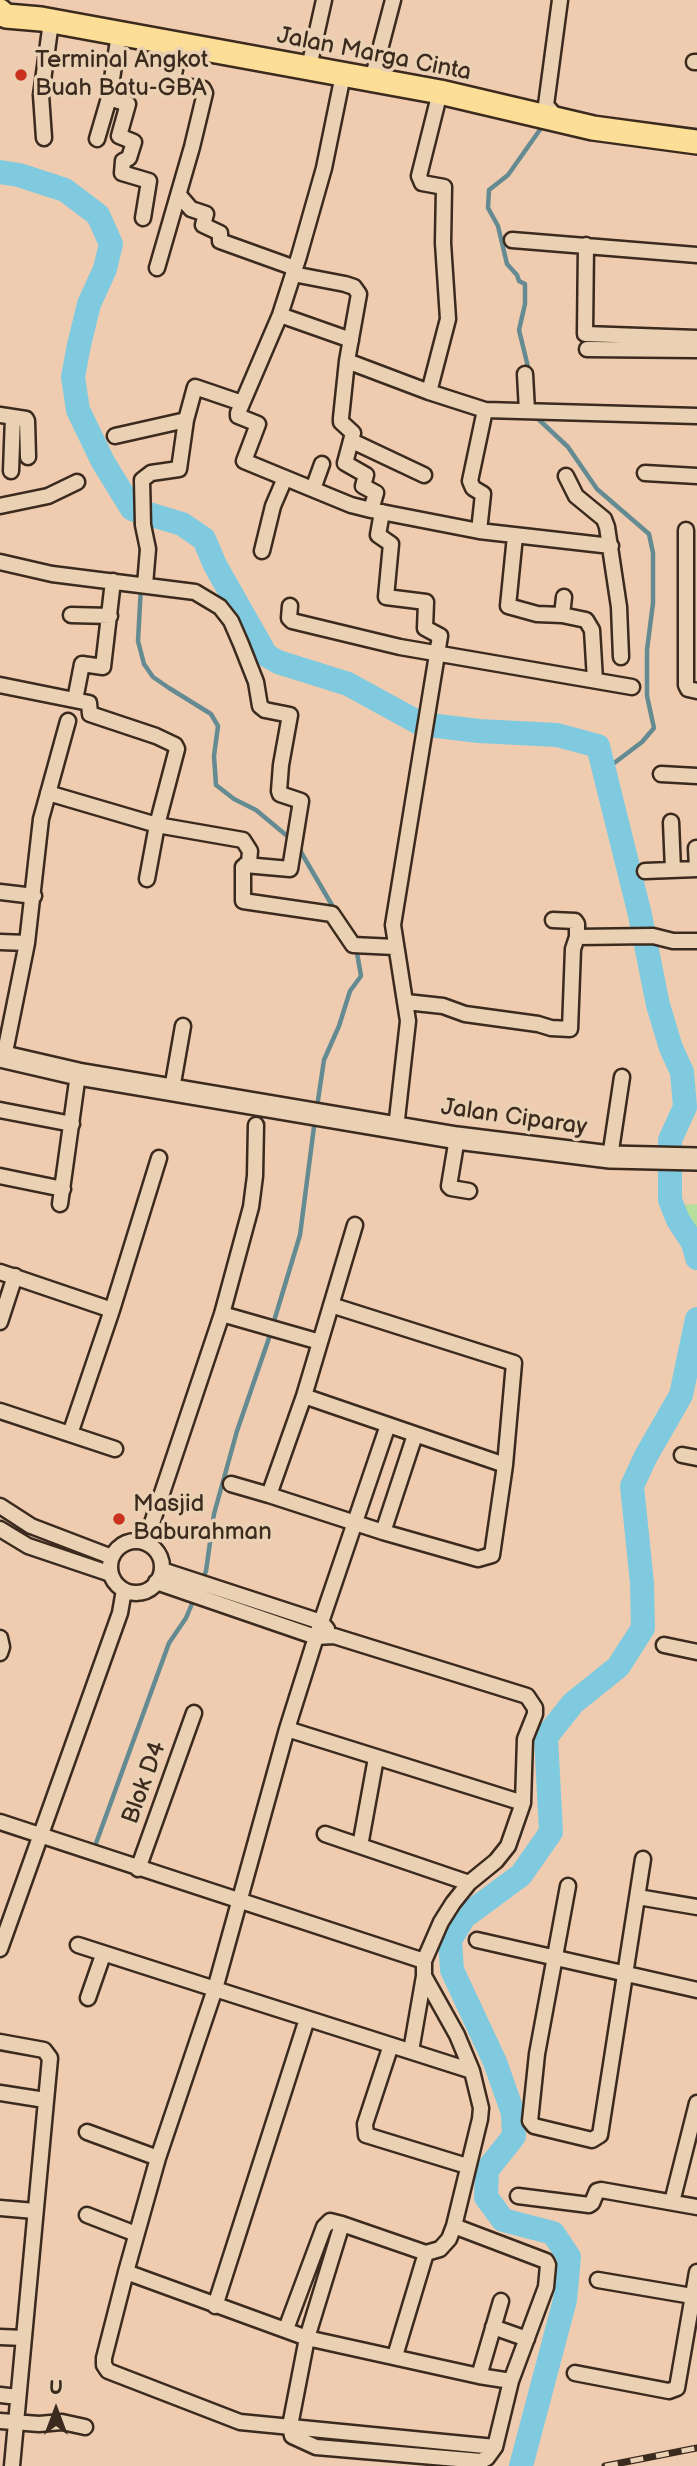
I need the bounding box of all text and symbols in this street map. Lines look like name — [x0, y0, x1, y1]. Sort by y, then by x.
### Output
street label: Jalan Marga Cinta — [274, 22, 474, 88]
place label: Terminal Angkot Buah Batu-GBA — [35, 47, 208, 103]
marker: Terminal Angkot Buah Batu-GBA — [13, 67, 29, 83]
street label: Jalan Ciparay — [439, 1093, 589, 1143]
place label: Masjid Baburahman — [133, 1491, 272, 1547]
marker: Masjid Baburahman — [111, 1511, 127, 1527]
street label: Blok D4 — [117, 1738, 173, 1828]
north arrow — [21, 2375, 91, 2445]
text: U — [49, 2377, 63, 2400]

